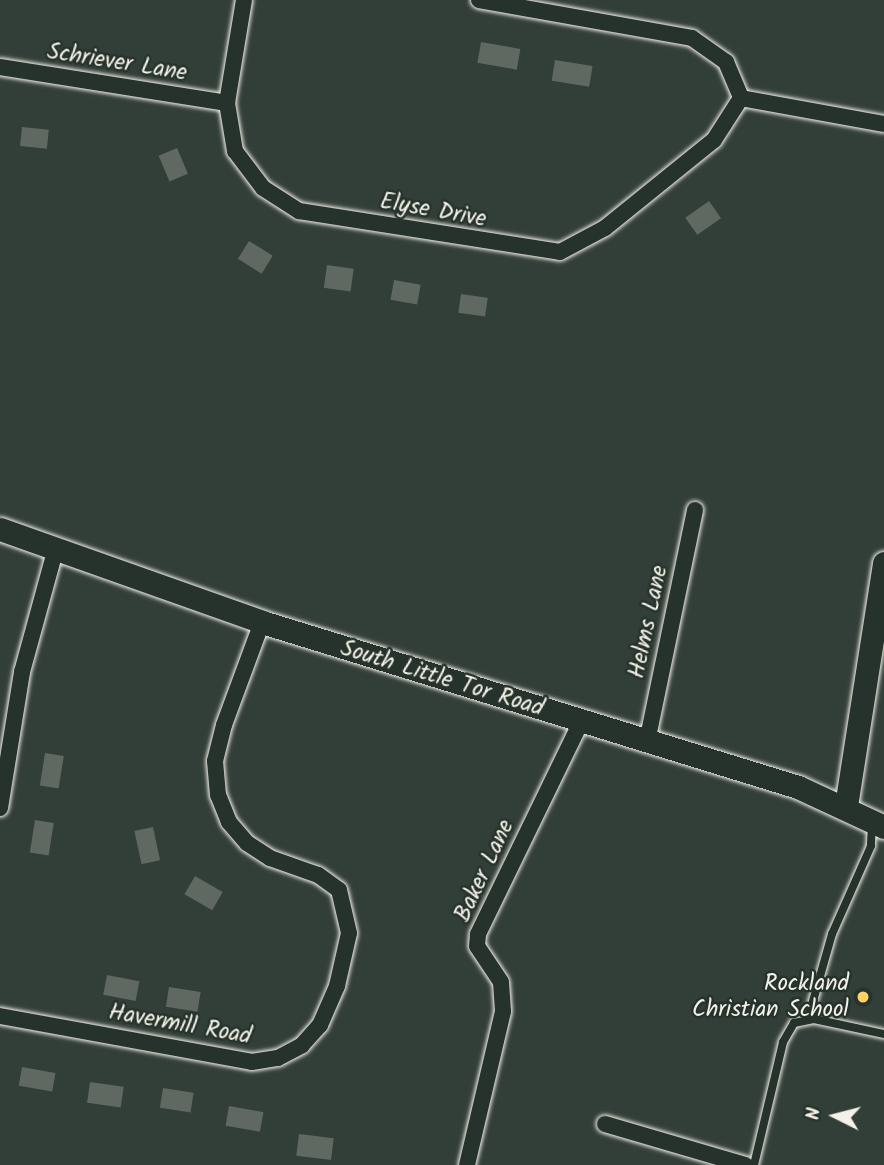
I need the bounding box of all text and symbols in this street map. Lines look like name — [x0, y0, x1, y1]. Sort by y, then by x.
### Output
street label: Schriever Lane — [45, 38, 189, 88]
street label: Elyse Drive — [378, 188, 488, 234]
street label: Helms Lane — [624, 563, 674, 681]
street label: South Little Tor Road — [337, 635, 547, 723]
street label: Baker Lane — [449, 816, 521, 926]
place label: Rockland Christian School — [692, 970, 849, 1024]
marker: Rockland Christian School — [855, 989, 871, 1005]
street label: Havermill Road — [107, 999, 253, 1051]
north arrow — [800, 1081, 870, 1151]
text: N — [799, 1106, 830, 1121]

